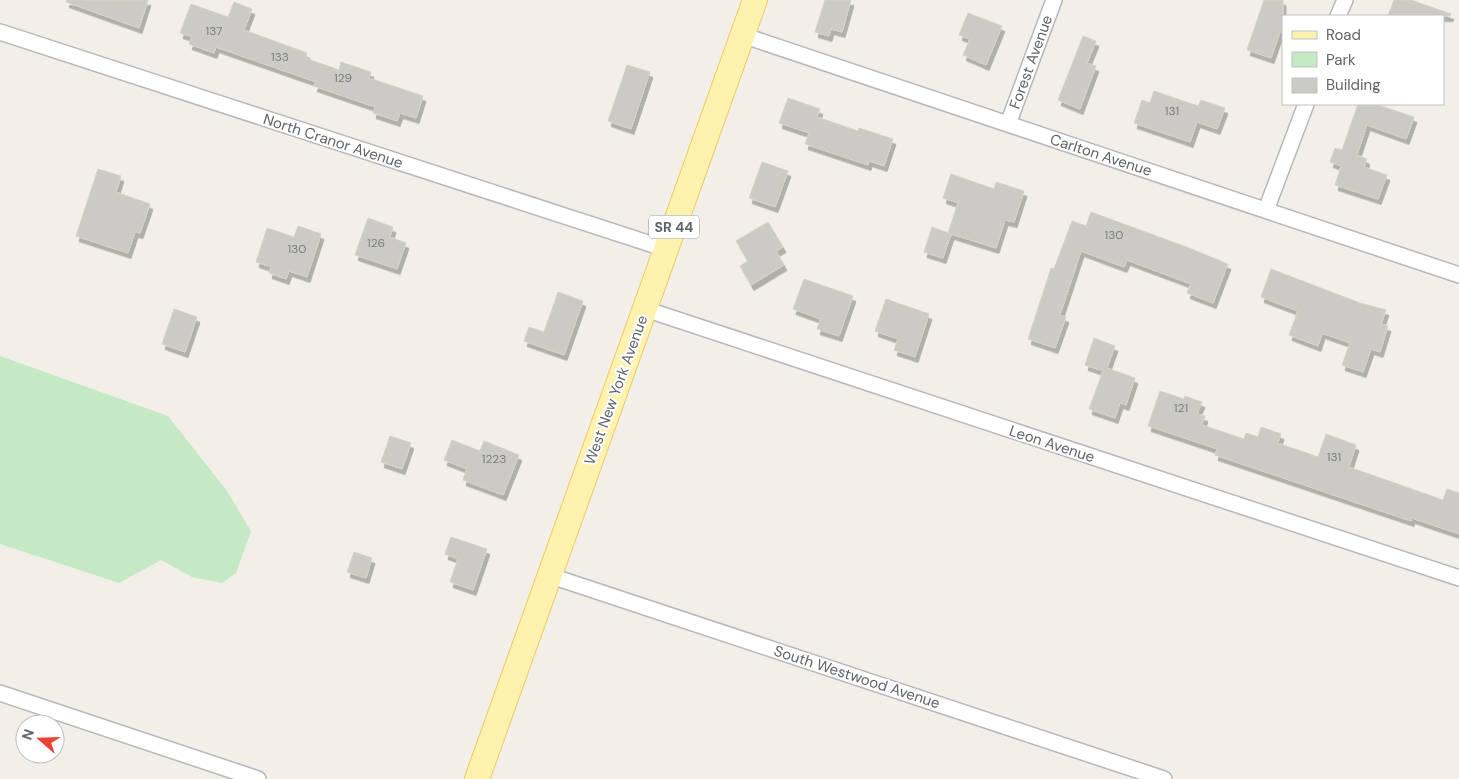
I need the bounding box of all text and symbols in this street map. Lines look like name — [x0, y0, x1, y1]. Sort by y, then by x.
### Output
street label: Forest Avenue — [1005, 12, 1057, 112]
legend — [1282, 15, 1444, 105]
house number: 137 — [205, 23, 223, 39]
text: Road — [1326, 25, 1361, 45]
house number: 133 — [271, 49, 289, 65]
text: Park — [1326, 50, 1356, 70]
house number: 129 — [334, 70, 352, 86]
text: Building — [1326, 75, 1381, 95]
house number: 131 — [1165, 103, 1179, 119]
street label: North Cranor Avenue — [261, 109, 405, 173]
street label: Carlton Avenue — [1048, 129, 1154, 181]
road number: SR 44 — [649, 216, 699, 238]
house number: 130 — [1104, 227, 1124, 243]
house number: 126 — [367, 235, 385, 251]
house number: 130 — [287, 241, 307, 257]
street label: West New York Avenue — [580, 312, 652, 468]
house number: 121 — [1174, 400, 1188, 416]
street label: Leon Avenue — [1007, 421, 1097, 467]
house number: 131 — [1327, 449, 1341, 465]
house number: 1223 — [482, 451, 506, 467]
street label: South Westwood Avenue — [771, 641, 943, 713]
north arrow — [15, 714, 65, 764]
text: N — [18, 727, 38, 742]

